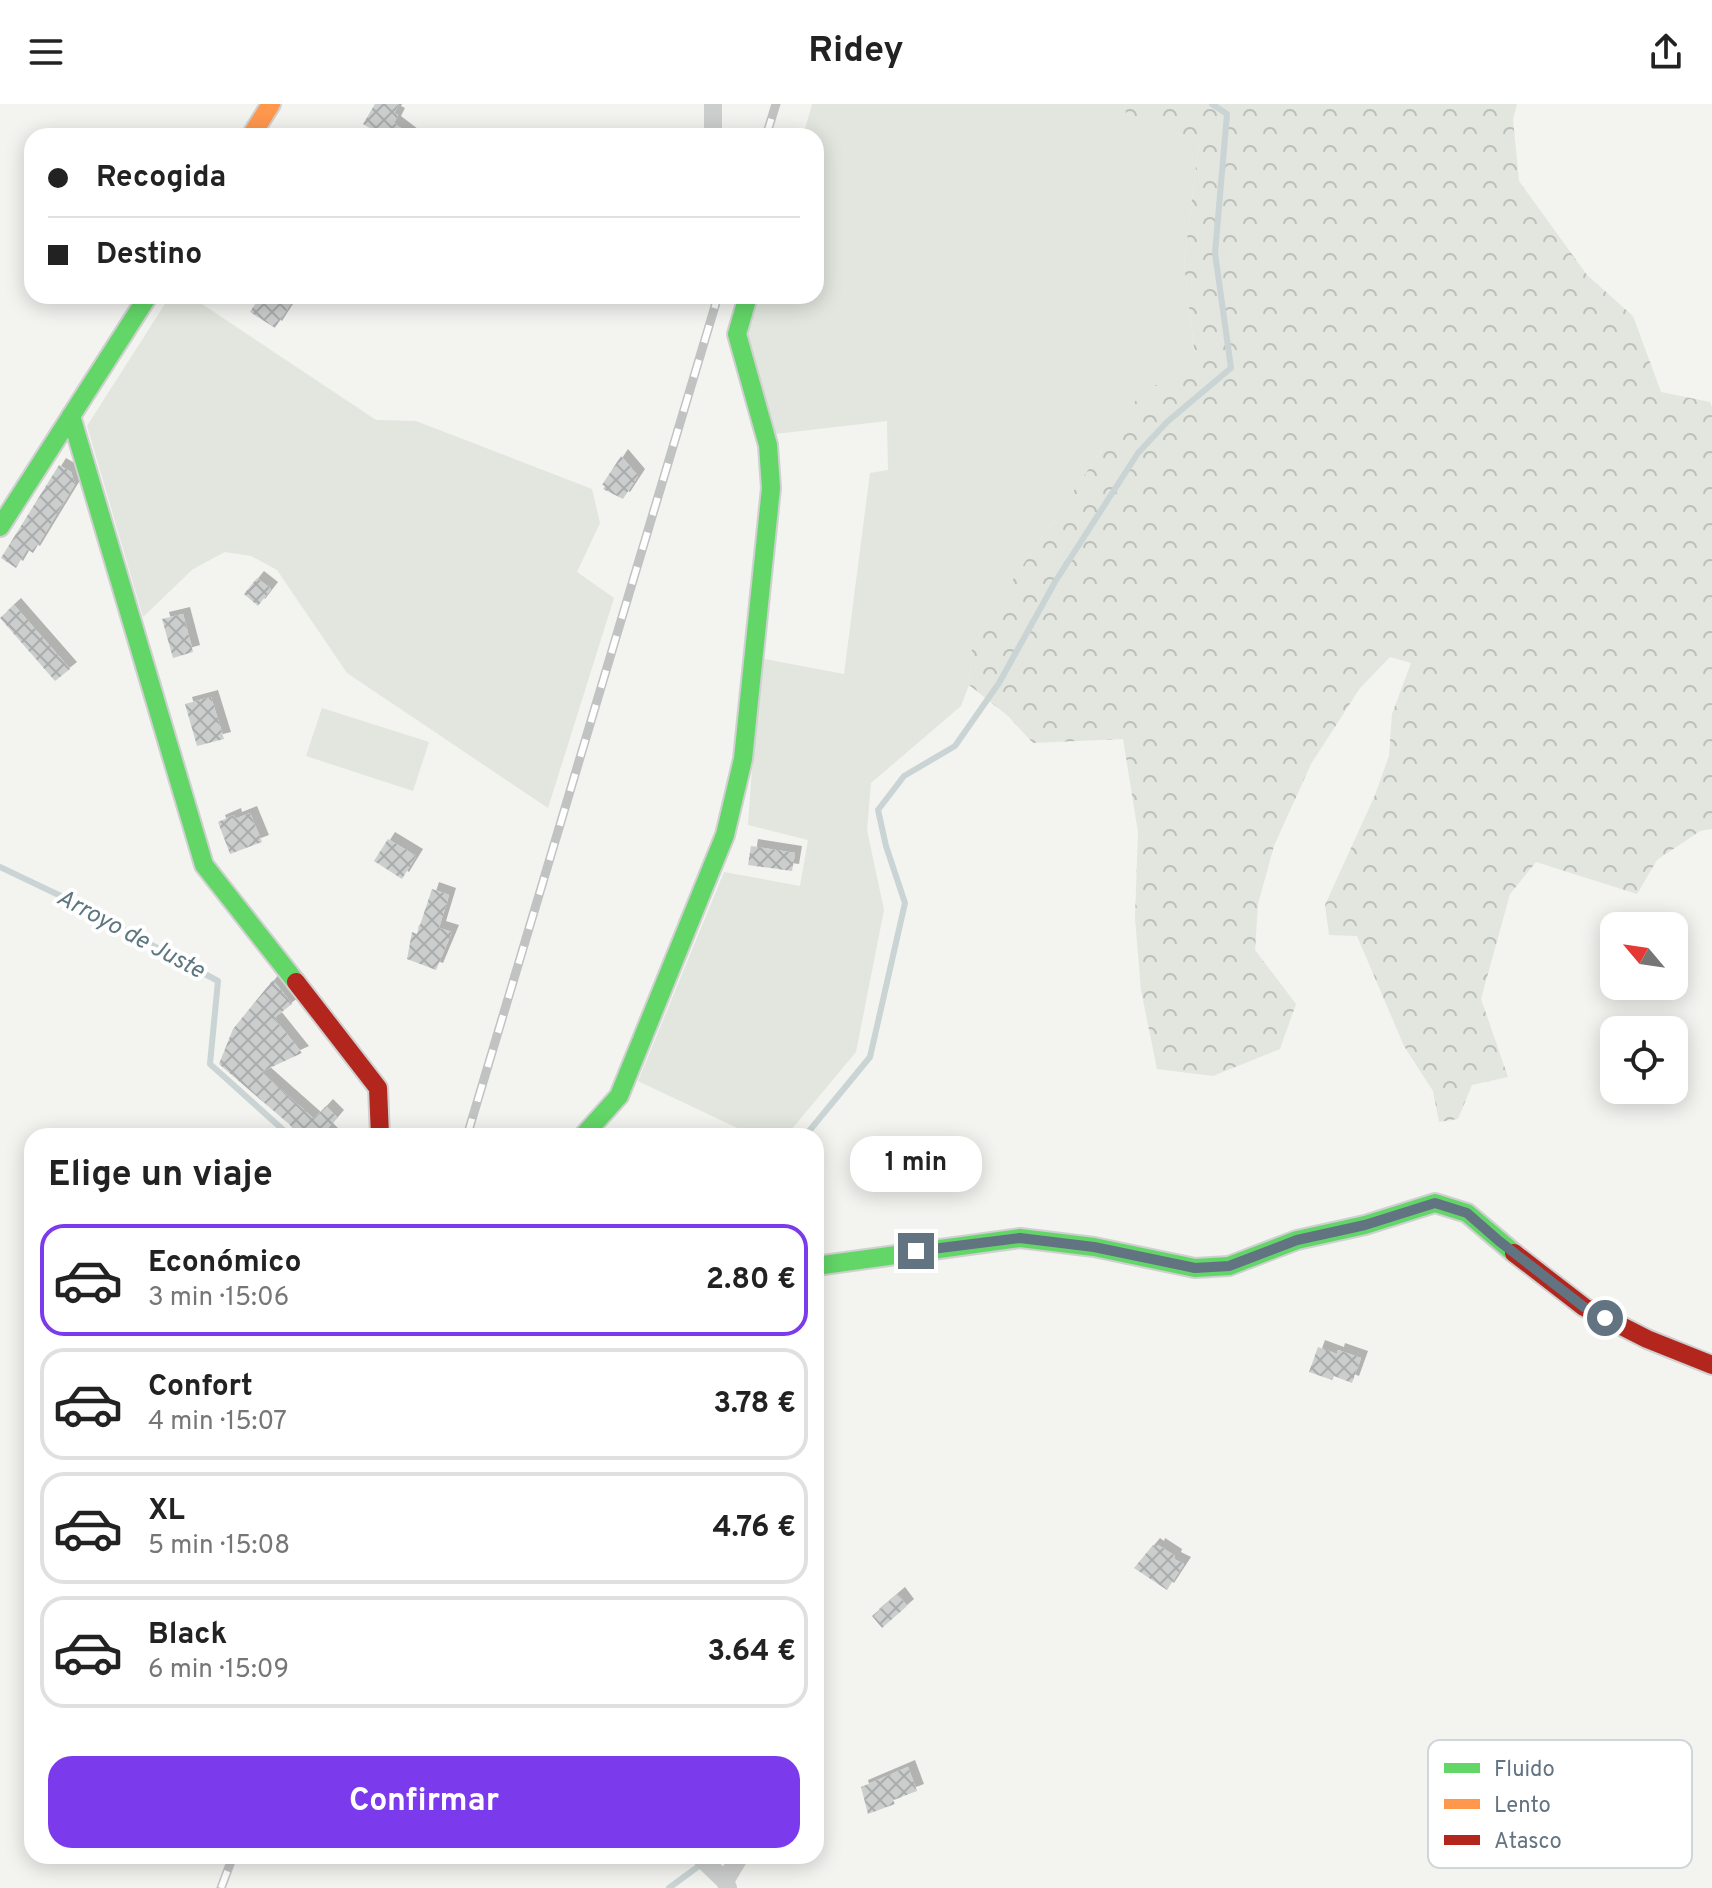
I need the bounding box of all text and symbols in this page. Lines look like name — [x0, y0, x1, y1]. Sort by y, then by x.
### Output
text: Ridey — [808, 29, 904, 75]
icon: menu — [24, 30, 68, 74]
icon: share — [1644, 30, 1688, 74]
text: Recogida — [96, 160, 226, 197]
text: Destino — [96, 237, 202, 274]
water label: Arroyo de Juste — [51, 883, 210, 987]
north arrow — [1600, 912, 1688, 1000]
map controls — [1600, 912, 1688, 1104]
button: locate — [1600, 1016, 1688, 1104]
callout: 1 min — [850, 1135, 982, 1191]
text: 1 min — [885, 1147, 947, 1180]
text: Elige un viaje — [48, 1153, 273, 1199]
route end — [898, 1233, 934, 1269]
icon: car — [52, 1244, 124, 1316]
text: Económico — [148, 1245, 301, 1282]
text: 2.80 € — [706, 1262, 796, 1299]
text: 3 min · 15:06 — [148, 1282, 289, 1315]
route start — [1587, 1300, 1623, 1336]
icon: car — [52, 1368, 124, 1440]
text: Confort — [148, 1369, 253, 1406]
text: 3.78 € — [713, 1386, 796, 1423]
text: 4 min · 15:07 — [148, 1406, 287, 1439]
icon: car — [52, 1492, 124, 1564]
text: XL — [148, 1493, 185, 1530]
text: 4.76 € — [712, 1510, 796, 1547]
text: 5 min · 15:08 — [148, 1530, 290, 1563]
icon: car — [52, 1616, 124, 1688]
text: Black — [148, 1617, 227, 1654]
text: 3.64 € — [707, 1634, 796, 1671]
text: 6 min · 15:09 — [148, 1654, 289, 1687]
legend — [1428, 1740, 1692, 1868]
button: Confirmar — [48, 1756, 800, 1848]
text: Fluido — [1494, 1757, 1555, 1784]
text: Lento — [1494, 1793, 1551, 1820]
text: Atasco — [1494, 1829, 1562, 1856]

